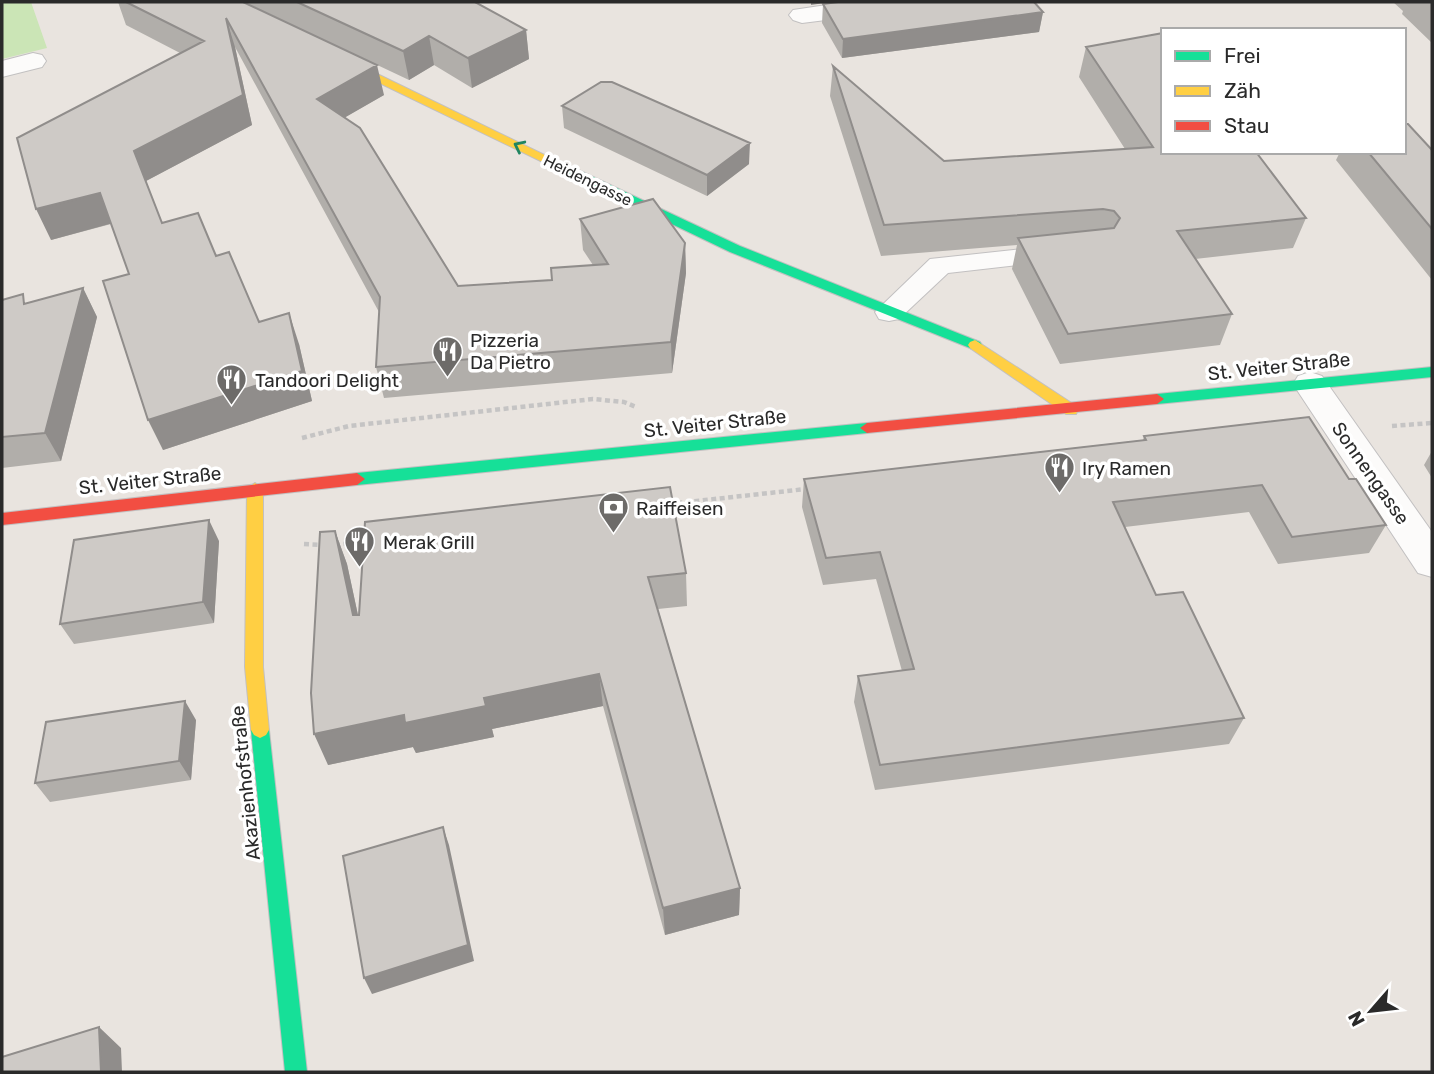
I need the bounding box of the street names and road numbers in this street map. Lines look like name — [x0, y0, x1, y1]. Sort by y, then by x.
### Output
street label: Heidengasse — [540, 151, 635, 210]
street label: St. Veiter Straße — [1207, 348, 1351, 385]
street label: St. Veiter Straße — [643, 405, 787, 442]
street label: Sonnengasse — [1327, 418, 1414, 529]
street label: St. Veiter Straße — [78, 462, 222, 499]
street label: Akazienhofstraße — [226, 704, 265, 861]

